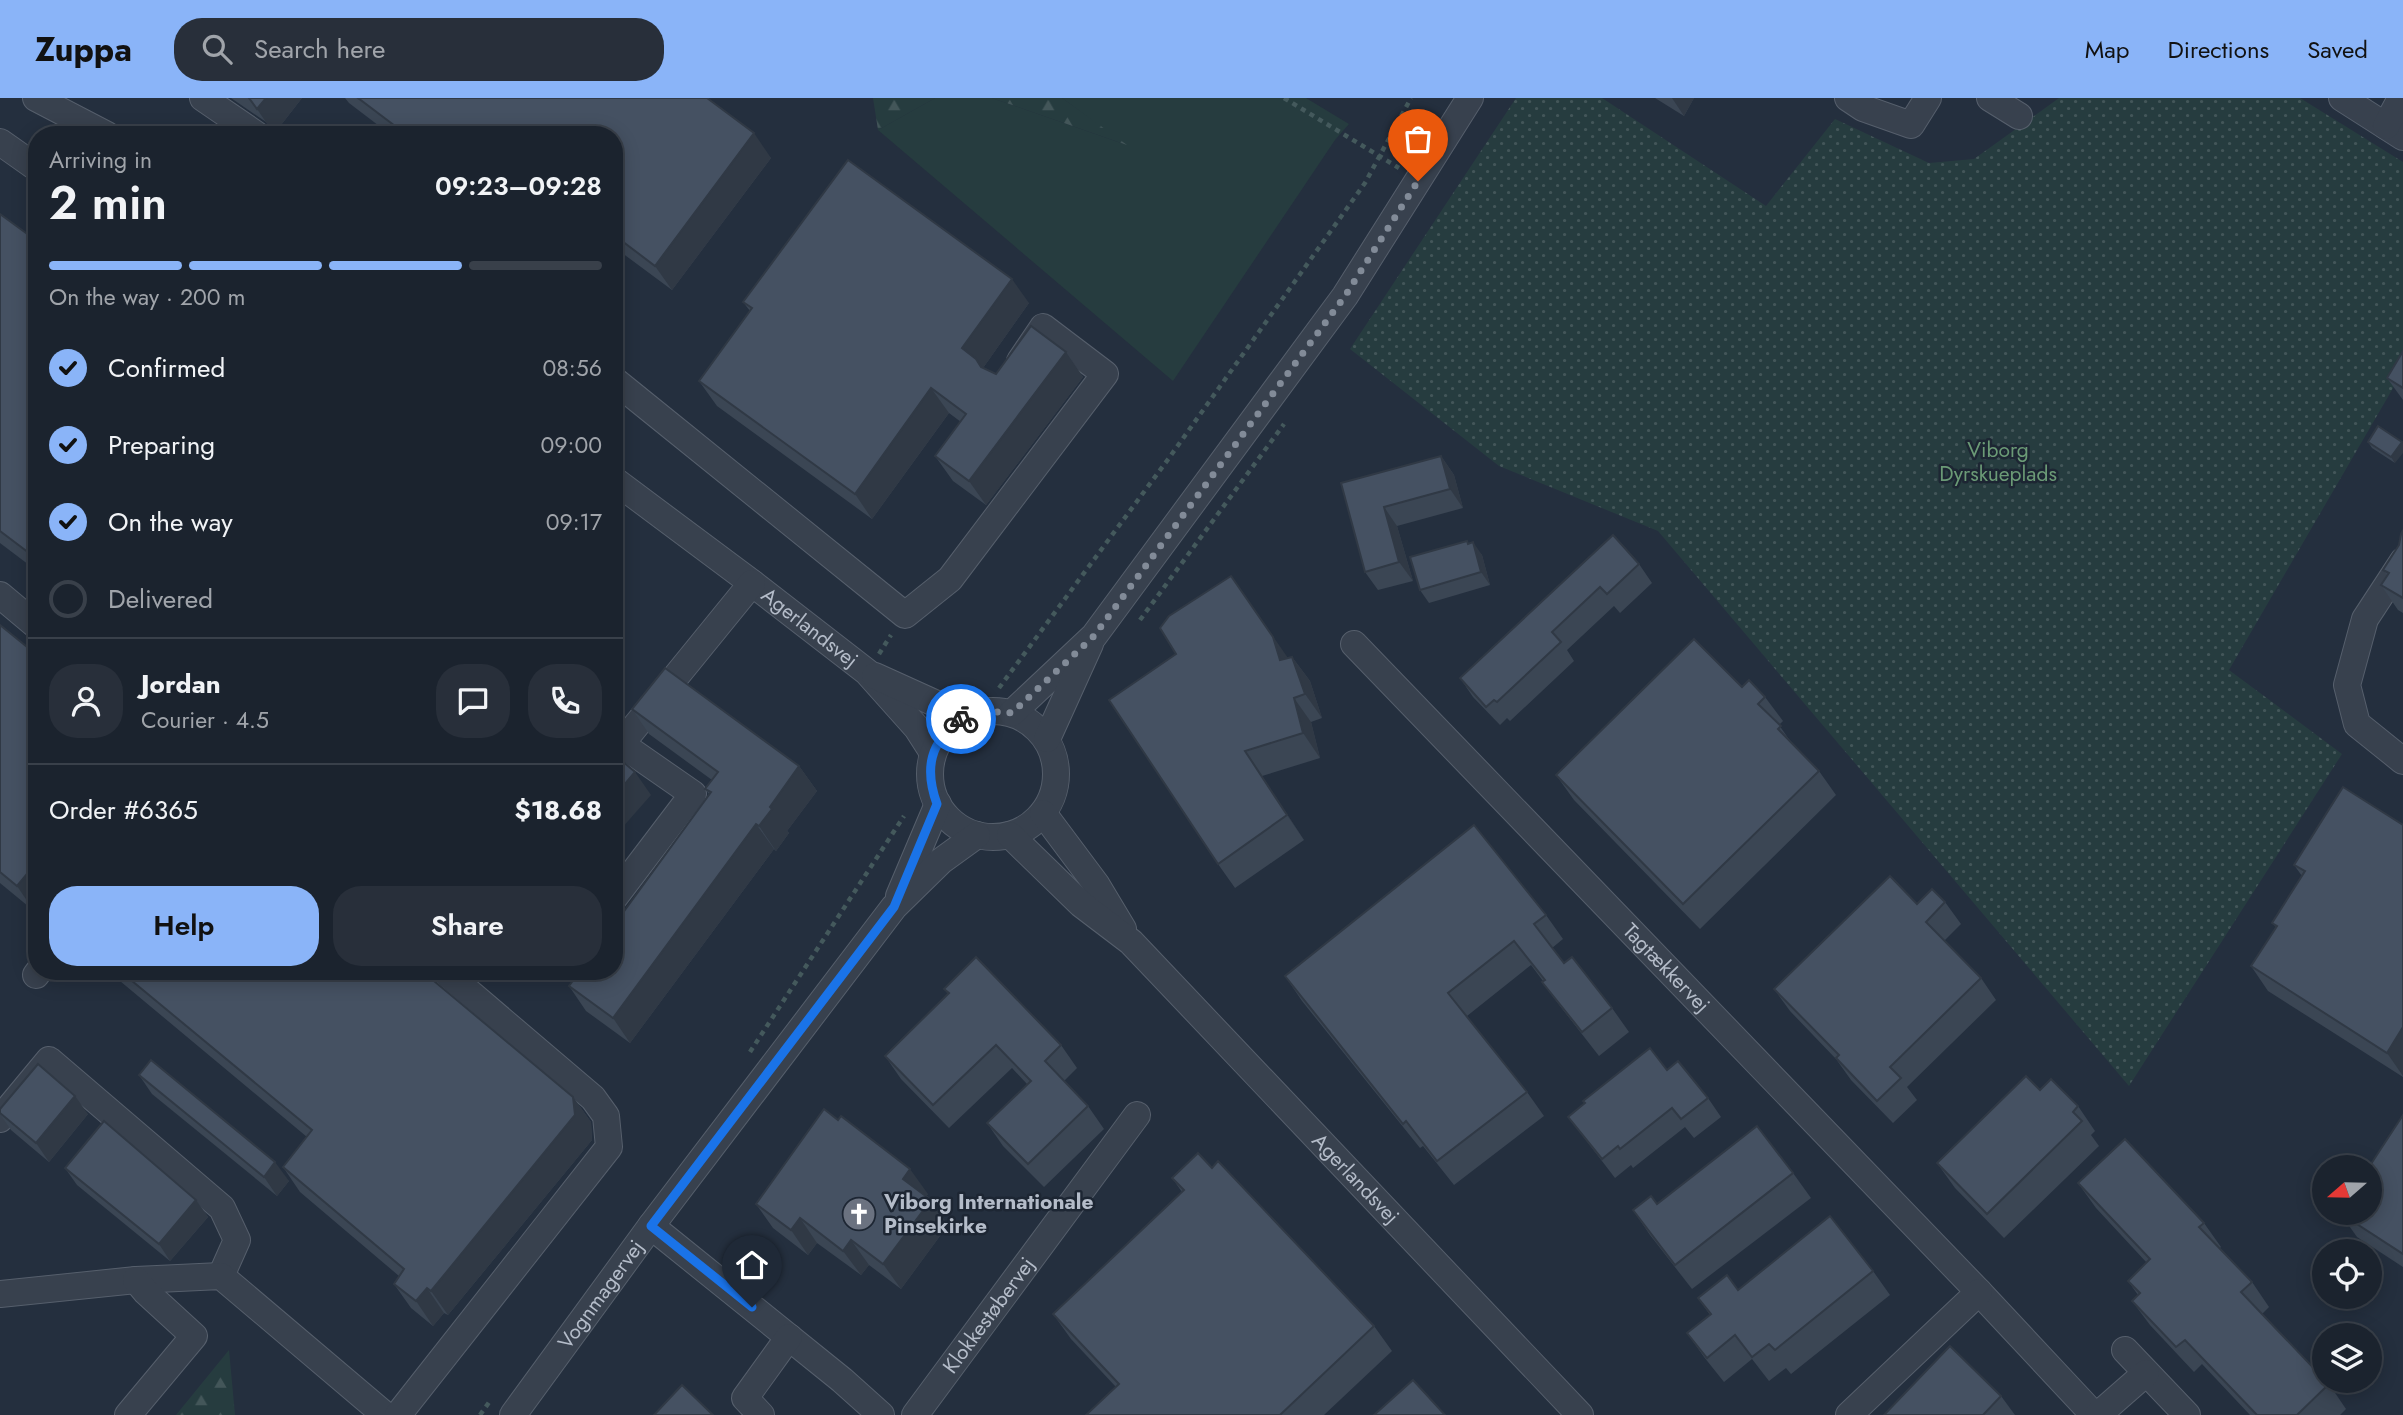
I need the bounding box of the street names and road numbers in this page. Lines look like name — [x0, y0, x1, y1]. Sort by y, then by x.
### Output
street label: Agerlandsvej — [755, 580, 864, 675]
street label: Tagtækkervej — [1616, 916, 1717, 1019]
street label: Agerlandsvej — [1305, 1126, 1406, 1231]
street label: Vognmagervej — [551, 1234, 651, 1356]
street label: Klokkestøbervej — [936, 1251, 1042, 1380]

